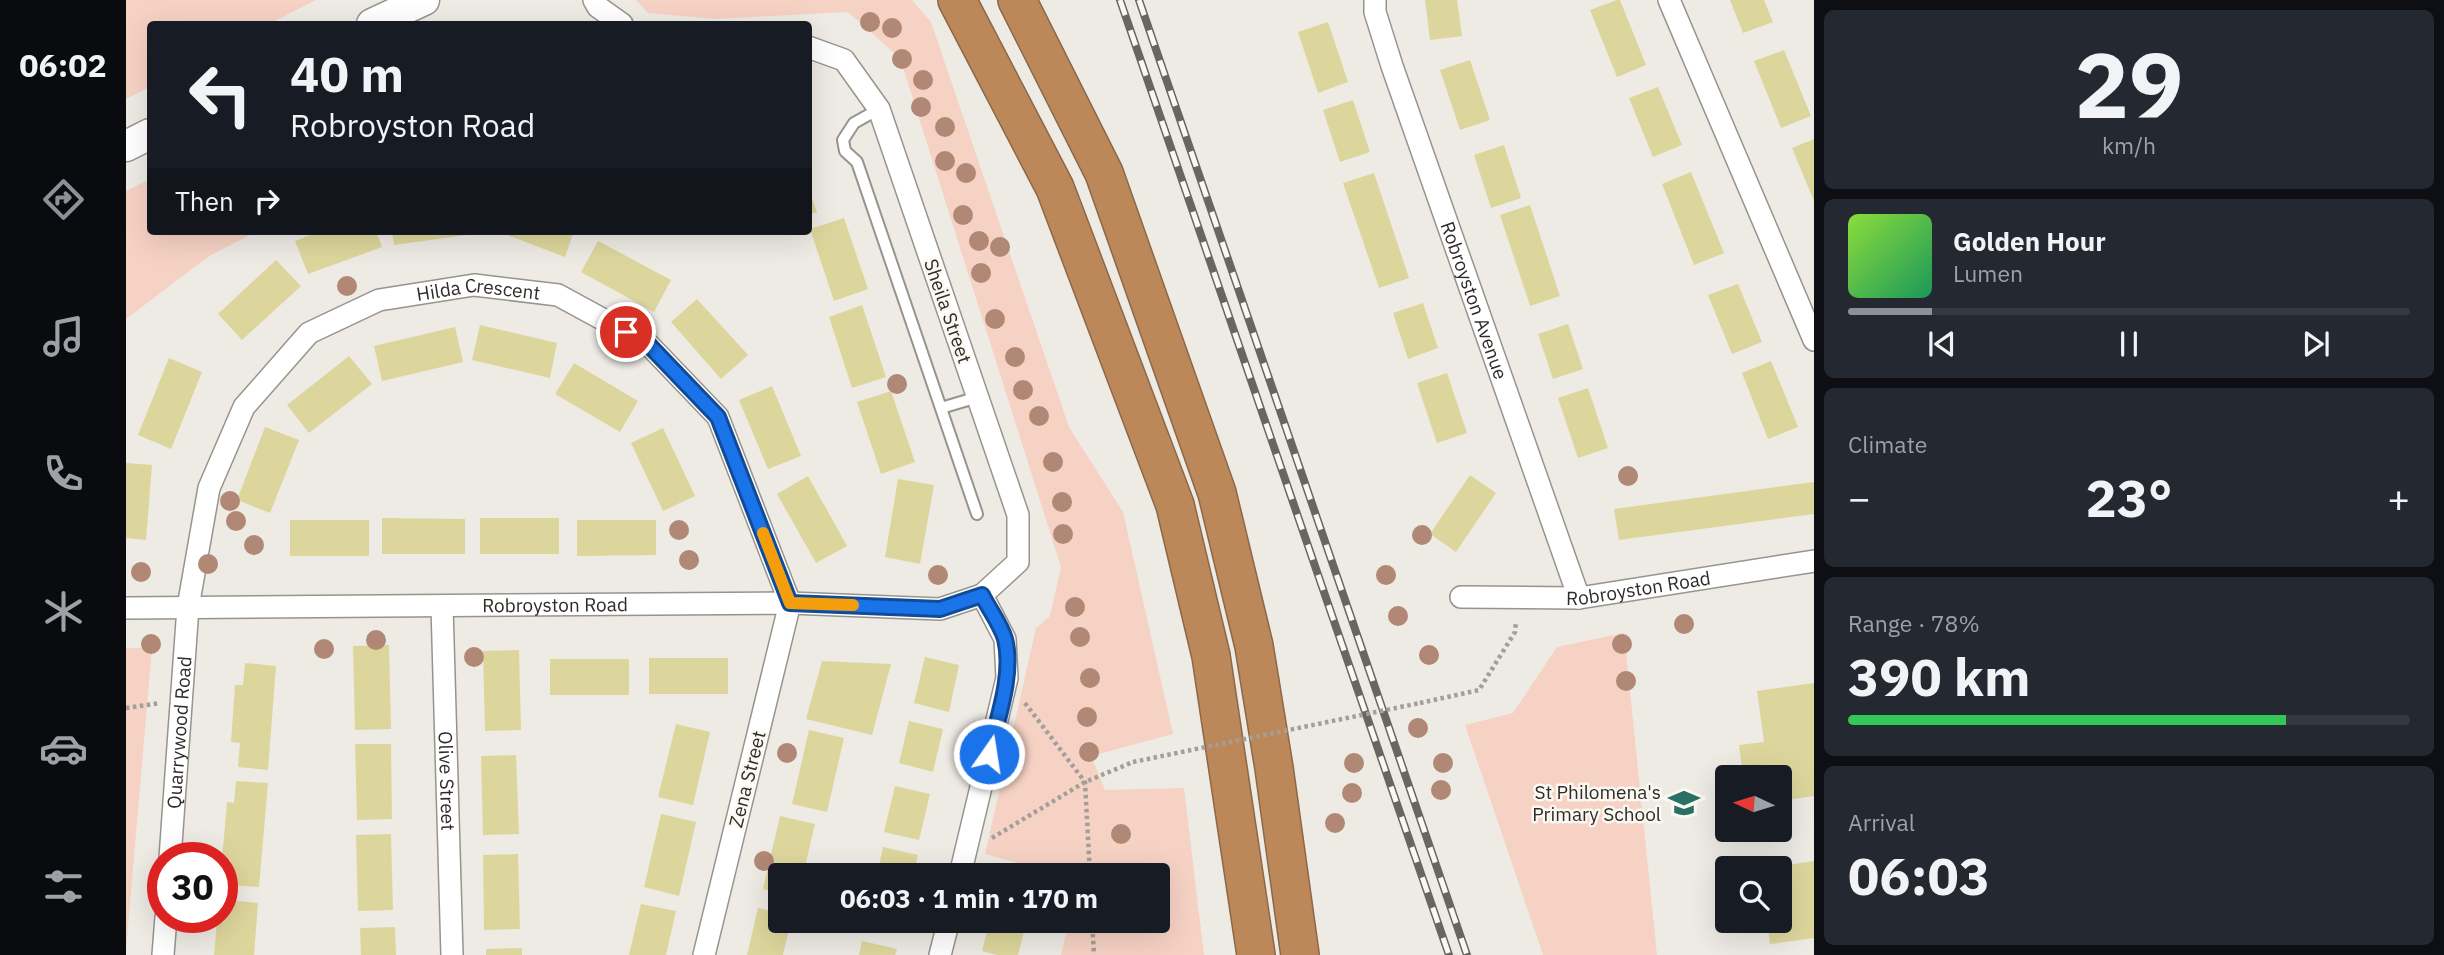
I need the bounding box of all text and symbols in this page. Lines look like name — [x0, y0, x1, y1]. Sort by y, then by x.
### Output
text: 29 — [2074, 25, 2184, 143]
text: 40 m — [290, 42, 404, 105]
text: 06:02 — [19, 44, 107, 86]
icon: left — [175, 49, 266, 140]
text: Robroyston Road — [290, 104, 535, 146]
text: km/h — [2102, 130, 2156, 160]
icon: directions — [39, 175, 88, 224]
icon: right — [248, 182, 286, 220]
text: Then — [175, 184, 234, 218]
street label: Robroyston Avenue — [1436, 218, 1513, 382]
text: Golden Hour — [1953, 224, 2106, 258]
street label: Sheila Street — [919, 256, 977, 366]
text: Lumen — [1953, 258, 2023, 288]
street label: Hilda Crescent — [415, 273, 542, 306]
pin — [596, 302, 656, 362]
icon: music — [39, 312, 88, 361]
icon: arrive — [607, 313, 645, 351]
icon: previous — [1923, 325, 1961, 363]
icon: pause — [2110, 325, 2148, 363]
icon: next — [2297, 325, 2335, 363]
text: Climate — [1848, 429, 1927, 459]
icon: phone — [39, 449, 88, 498]
text: 23° — [2086, 464, 2172, 531]
text: − — [1848, 473, 1871, 522]
text: + — [2387, 473, 2410, 522]
street label: Robroyston Road — [1566, 565, 1712, 610]
icon: climate — [39, 587, 88, 636]
street label: Robroyston Road — [482, 592, 628, 617]
text: Range · 78% — [1848, 608, 1980, 638]
text: 390 km — [1848, 643, 2030, 710]
street label: Quarrywood Road — [162, 655, 196, 810]
position arrow — [952, 717, 1026, 791]
icon: car — [39, 724, 88, 773]
street label: Zena Street — [723, 728, 771, 830]
street label: Olive Street — [434, 731, 460, 831]
north arrow — [1715, 765, 1792, 842]
map controls — [1715, 765, 1792, 933]
place label: St Philomena's Primary School — [1532, 780, 1661, 826]
school or university icon: St Philomena's Primary School — [1667, 786, 1701, 820]
text: Arrival — [1848, 807, 1915, 837]
speed limit sign: 30 — [147, 842, 238, 933]
text: 06:03 — [1848, 842, 1990, 909]
button: search — [1715, 856, 1792, 933]
icon: filters — [39, 862, 88, 911]
text: 06:03 · 1 min · 170 m — [840, 881, 1098, 915]

